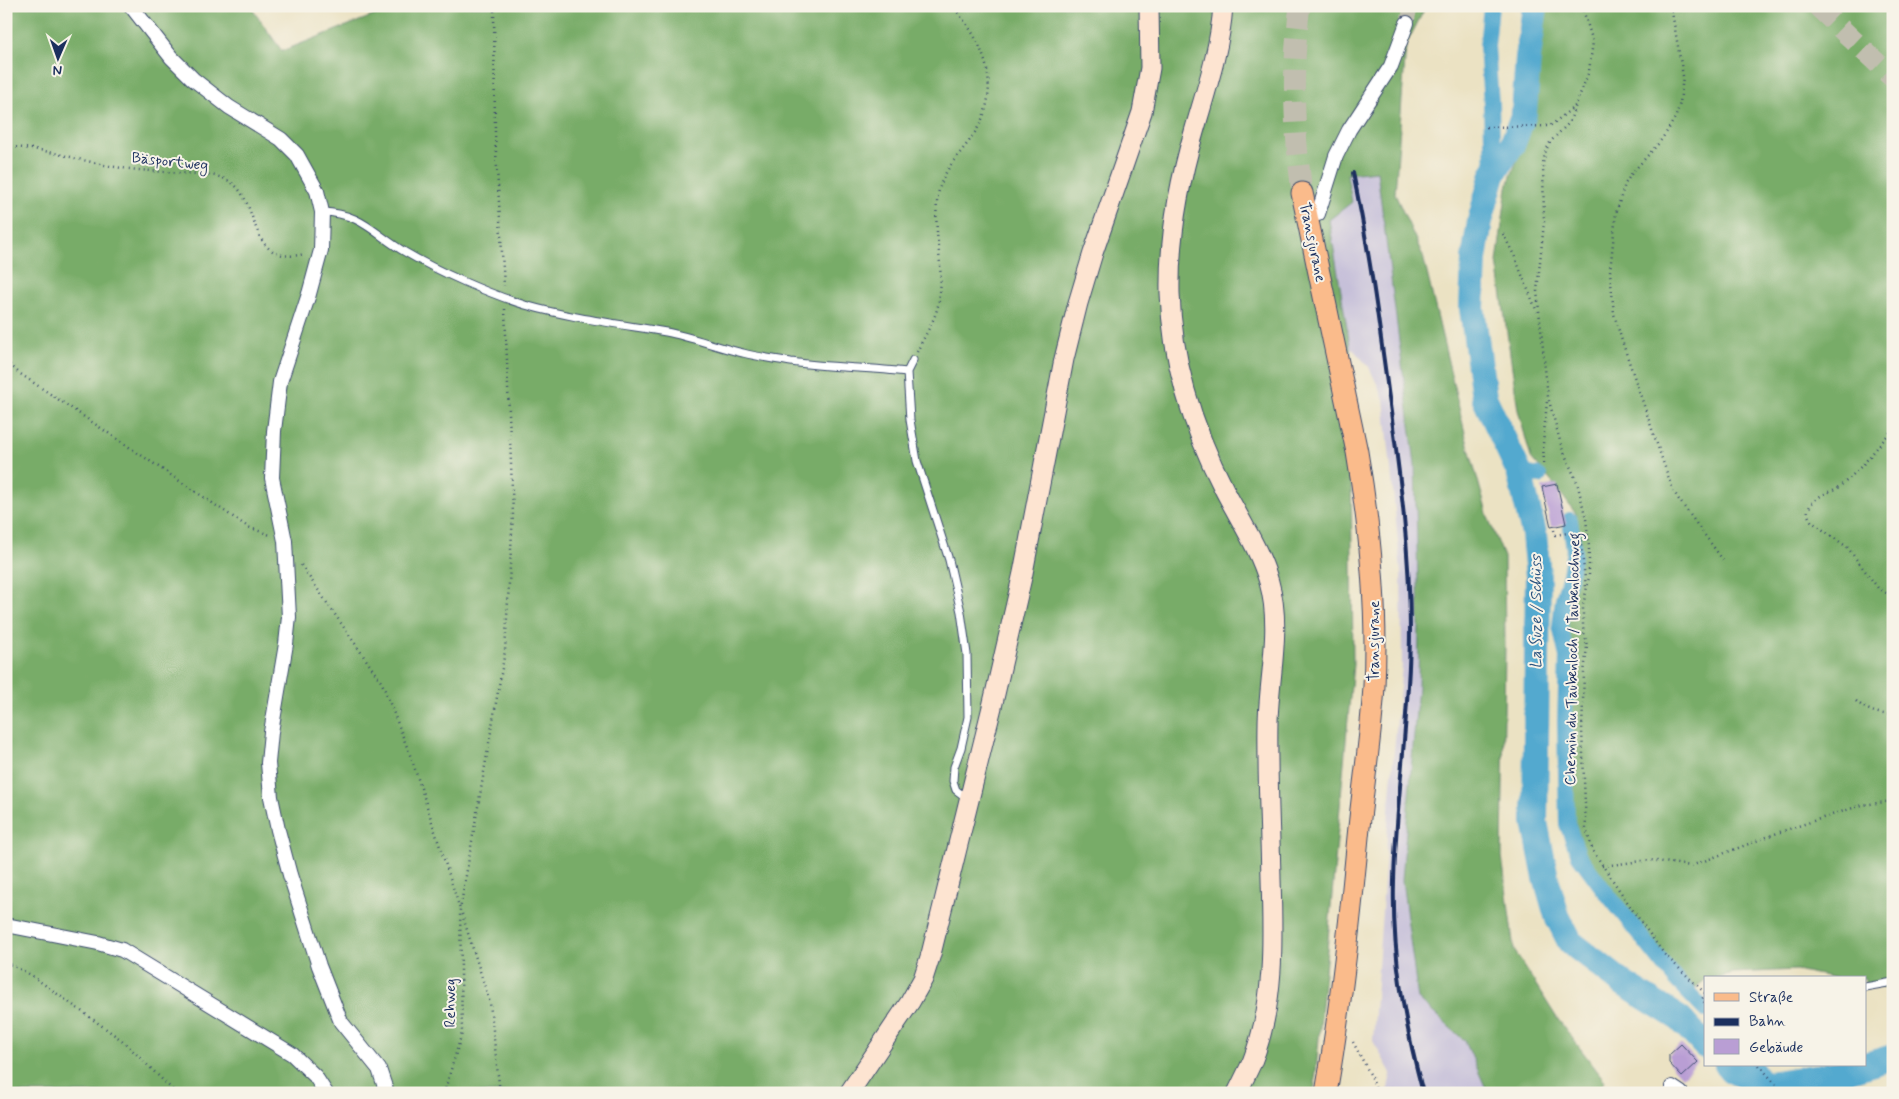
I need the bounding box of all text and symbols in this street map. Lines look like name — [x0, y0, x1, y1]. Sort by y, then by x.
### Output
north arrow — [32, 32, 82, 82]
text: N — [53, 61, 63, 79]
street label: Bäsportweg — [131, 148, 209, 177]
street label: Transjurane — [1294, 201, 1330, 284]
street label: Chemin du Taubenloch / Taubenlochweg — [1561, 532, 1586, 786]
water label: La Suze / Schüss — [1526, 553, 1547, 669]
street label: Transjurane — [1365, 601, 1385, 681]
legend — [1704, 976, 1866, 1066]
street label: Rehweg — [441, 978, 461, 1028]
text: Straße — [1749, 988, 1793, 1008]
text: Bahn — [1749, 1012, 1786, 1032]
text: Gebäude — [1749, 1038, 1803, 1058]

